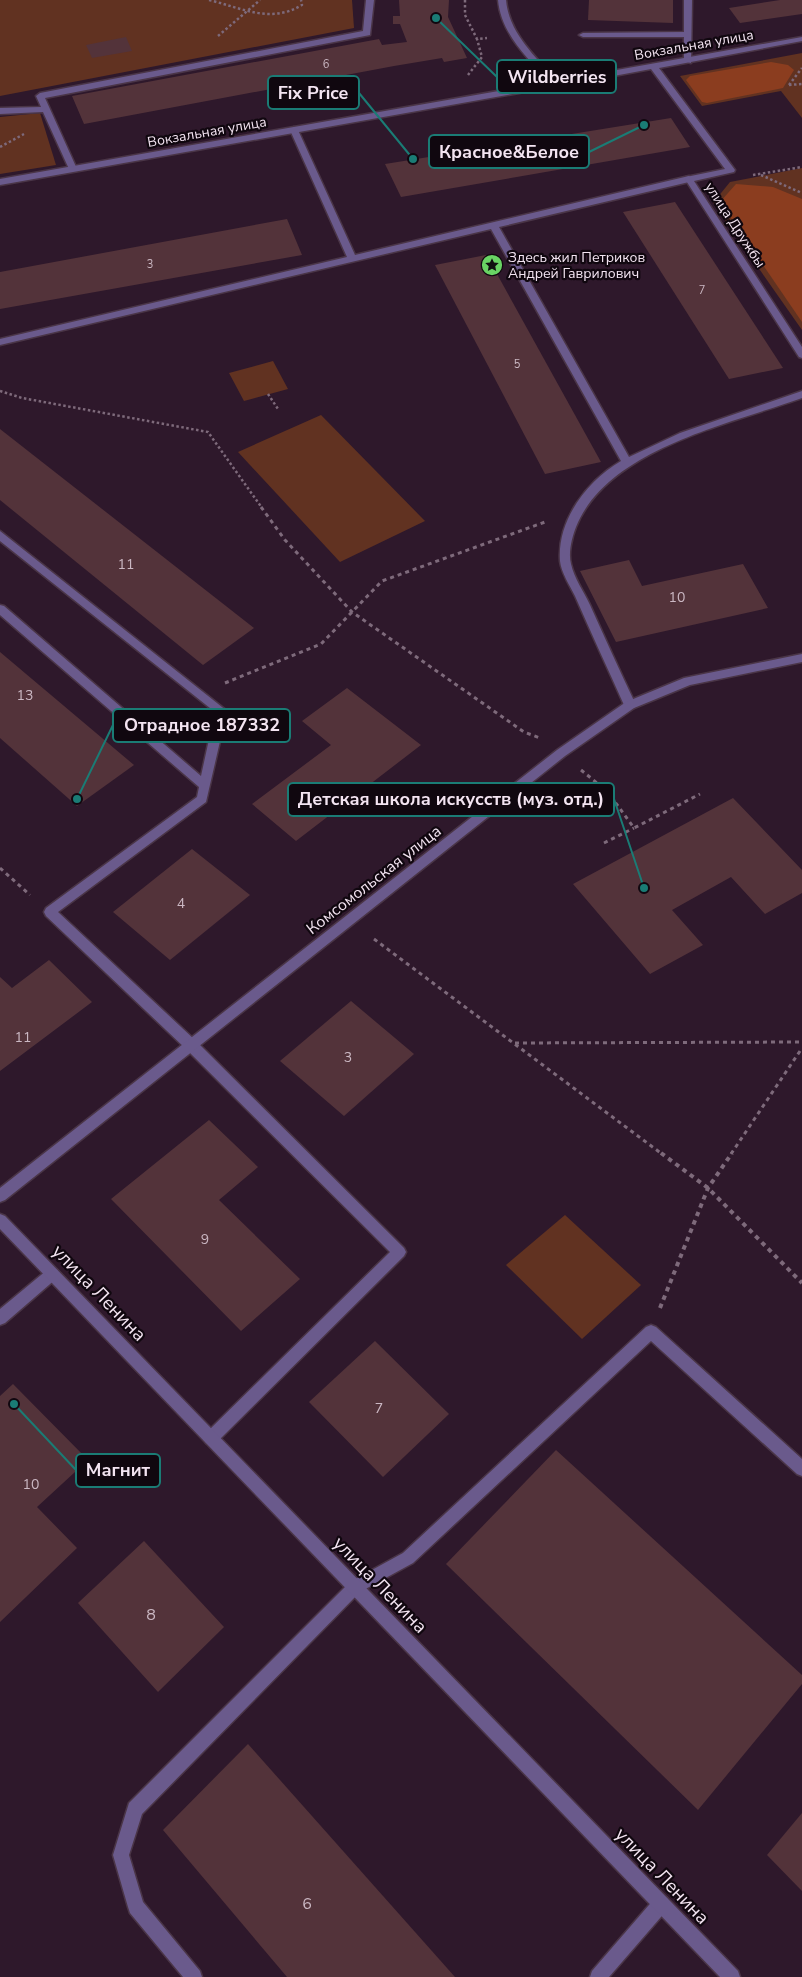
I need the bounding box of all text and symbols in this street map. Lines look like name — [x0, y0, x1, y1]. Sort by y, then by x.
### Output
street label: Вокзальная улица — [633, 25, 755, 65]
house number: 6 — [323, 57, 330, 72]
callout: Wildberries — [497, 60, 616, 93]
text: Wildberries — [508, 65, 607, 89]
callout: Fix Price — [268, 76, 359, 109]
text: Fix Price — [278, 81, 349, 105]
street label: Вокзальная улица — [146, 112, 268, 152]
callout: Красное&Белое — [429, 135, 589, 168]
text: Красное&Белое — [439, 140, 579, 164]
street label: улица Дружбы — [700, 179, 770, 271]
place label: Здесь жил Петриков Андрей Гаврилович — [508, 248, 646, 283]
place icon: Здесь жил Петриков Андрей Гаврилович — [480, 253, 504, 277]
house number: 3 — [147, 257, 153, 272]
house number: 7 — [699, 283, 705, 298]
house number: 5 — [514, 357, 521, 372]
house number: 11 — [118, 555, 134, 574]
house number: 10 — [669, 588, 685, 607]
house number: 13 — [17, 686, 33, 705]
callout: Отрадное 187332 — [113, 709, 290, 742]
text: Отрадное 187332 — [124, 713, 280, 737]
callout: Детская школа искусств (муз. отд.) — [288, 783, 614, 816]
text: Детская школа искусств (муз. отд.) — [298, 787, 604, 811]
street label: Комсомольская улица — [302, 820, 446, 940]
house number: 4 — [177, 894, 185, 913]
house number: 11 — [15, 1028, 31, 1047]
house number: 3 — [344, 1048, 352, 1067]
house number: 9 — [201, 1230, 209, 1249]
street label: улица Ленина — [46, 1239, 152, 1347]
house number: 7 — [375, 1399, 383, 1418]
callout: Магнит — [76, 1454, 160, 1487]
text: Магнит — [86, 1458, 151, 1482]
house number: 10 — [23, 1475, 39, 1494]
street label: улица Ленина — [327, 1531, 433, 1639]
house number: 8 — [146, 1604, 156, 1626]
street label: улица Ленина — [609, 1822, 715, 1930]
house number: 6 — [302, 1893, 312, 1915]

